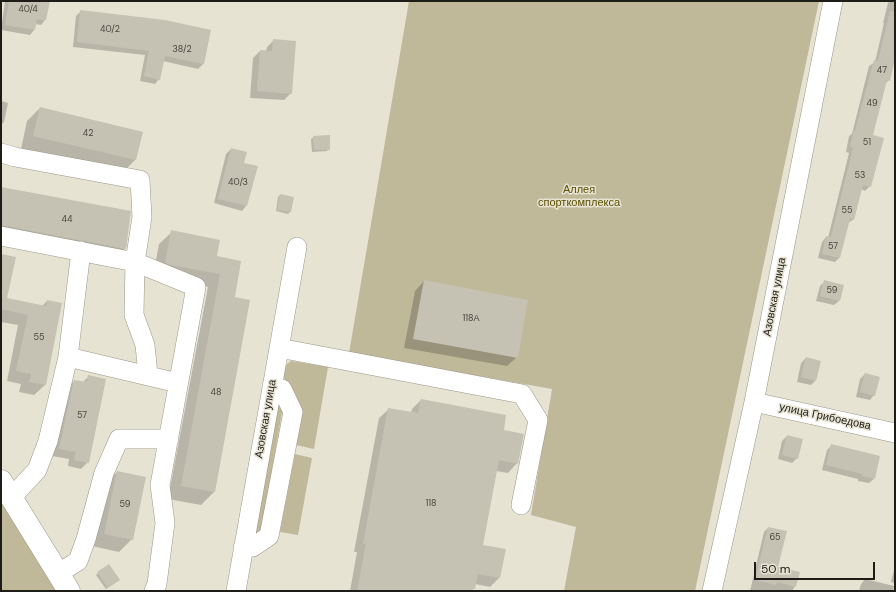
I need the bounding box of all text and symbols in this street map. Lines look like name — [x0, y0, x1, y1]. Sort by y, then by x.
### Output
house number: 40/4 — [18, 5, 38, 15]
house number: 40/2 — [100, 25, 120, 35]
house number: 38/2 — [172, 45, 192, 55]
house number: 47 — [877, 66, 887, 76]
house number: 49 — [866, 99, 878, 109]
house number: 42 — [83, 129, 93, 139]
house number: 51 — [863, 138, 871, 148]
house number: 53 — [855, 171, 865, 181]
house number: 40/3 — [228, 178, 248, 188]
park label: Аллея спорткомплекса — [538, 183, 620, 209]
house number: 55 — [842, 206, 852, 216]
house number: 44 — [62, 215, 72, 225]
house number: 57 — [828, 242, 838, 252]
street label: Азовская улица — [761, 257, 789, 337]
house number: 59 — [827, 286, 837, 296]
house number: 118А — [462, 314, 480, 324]
house number: 55 — [34, 333, 44, 343]
street label: Азовская улица — [253, 379, 279, 459]
house number: 48 — [211, 388, 221, 398]
street label: улица Грибоедова — [778, 401, 872, 433]
house number: 57 — [77, 411, 87, 421]
house number: 118 — [425, 499, 437, 509]
house number: 59 — [120, 500, 130, 510]
house number: 65 — [770, 533, 780, 543]
scale bar — [756, 554, 877, 580]
text: 50 m — [761, 561, 790, 577]

